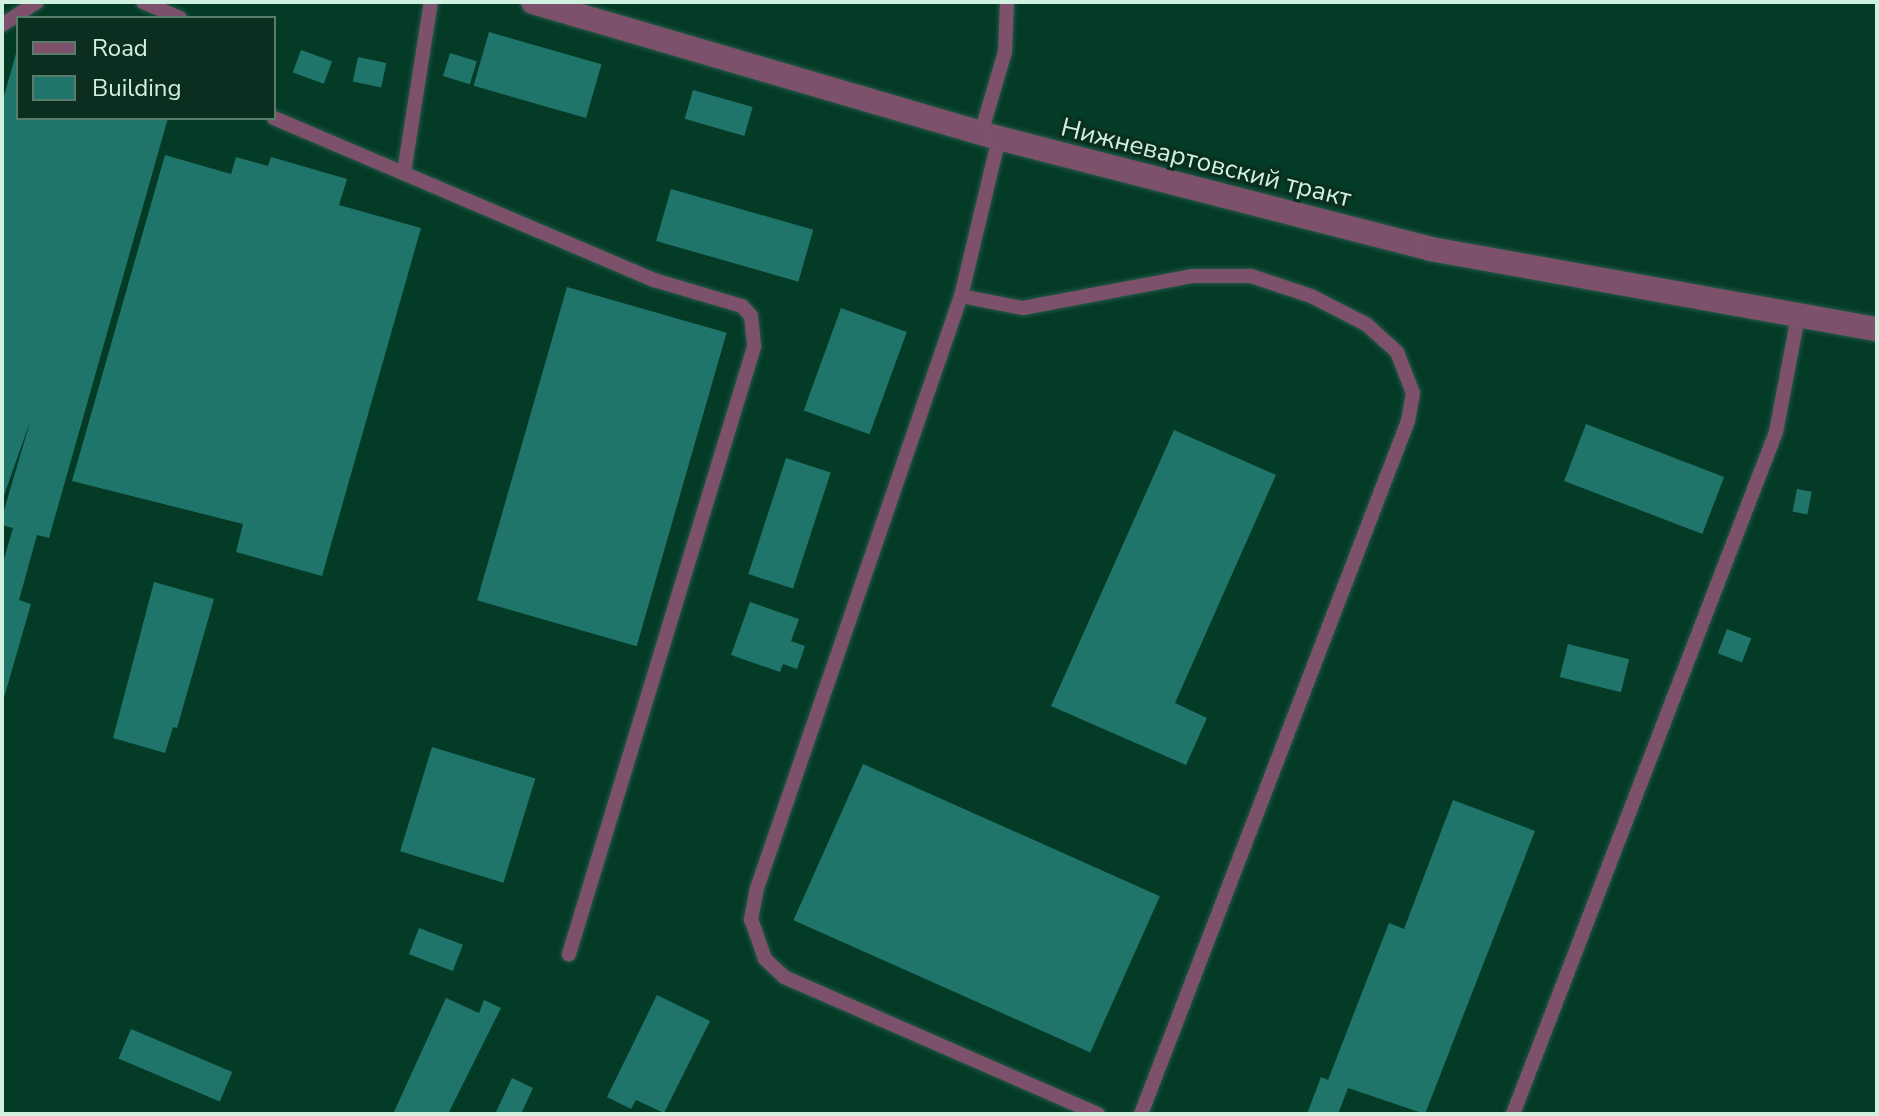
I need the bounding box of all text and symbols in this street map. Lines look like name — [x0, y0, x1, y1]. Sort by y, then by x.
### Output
legend — [16, 16, 276, 120]
text: Road — [92, 32, 148, 64]
text: Building — [92, 72, 182, 104]
street label: Нижневартовский тракт — [1058, 112, 1354, 214]

